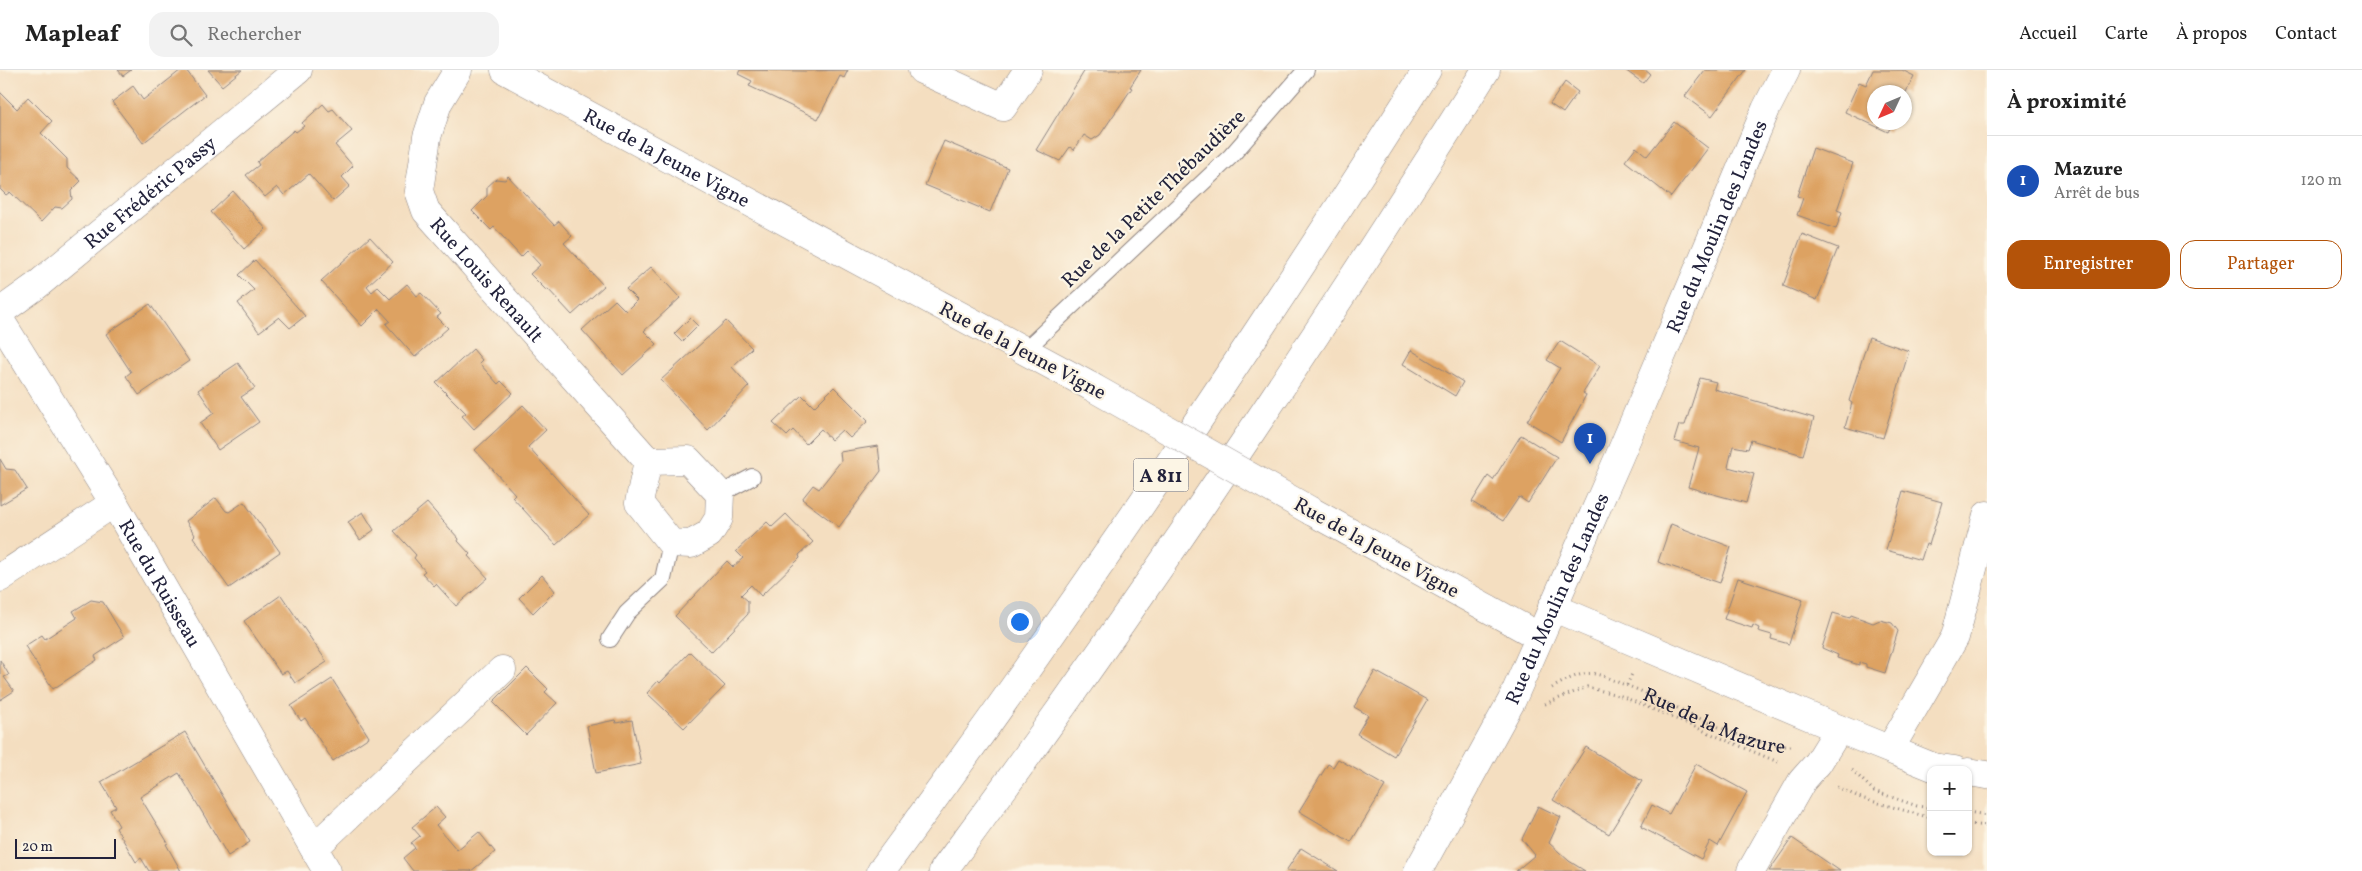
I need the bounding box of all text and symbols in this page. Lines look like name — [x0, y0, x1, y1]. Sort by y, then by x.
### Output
search box — [149, 12, 499, 57]
text: Mapleaf — [25, 18, 119, 52]
icon: search — [167, 21, 195, 49]
text: Rechercher — [207, 22, 302, 48]
text: Accueil — [2019, 22, 2077, 47]
text: Carte — [2105, 22, 2148, 47]
text: À propos — [2176, 22, 2247, 47]
text: Contact — [2275, 22, 2337, 47]
north arrow — [1867, 85, 1912, 130]
text: À proximité — [2007, 88, 2126, 117]
street label: Rue de la Jeune Vigne — [578, 103, 754, 216]
street label: Rue de la Petite Thébaudière — [1056, 104, 1253, 295]
street label: Rue du Moulin des Landes — [1661, 116, 1776, 338]
street label: Rue Frédéric Passy — [79, 131, 224, 257]
text: Mazure — [2054, 157, 2123, 183]
text: 1 — [2020, 170, 2026, 192]
text: 120 m — [2300, 170, 2342, 192]
text: Arrêt de bus — [2054, 183, 2140, 205]
street label: Rue Louis Renault — [422, 212, 549, 350]
button: Enregistrer — [2007, 240, 2170, 289]
button: Partager — [2180, 240, 2342, 289]
street label: Rue de la Jeune Vigne — [934, 296, 1111, 408]
pin: 1 — [1574, 423, 1606, 464]
road number: A 811 — [1134, 458, 1188, 492]
street label: Rue du Moulin des Landes — [1500, 489, 1617, 710]
street label: Rue de la Jeune Vigne — [1288, 491, 1464, 606]
street label: Rue du Ruisseau — [110, 515, 207, 653]
your location — [1007, 609, 1033, 635]
street label: Rue de la Mazure — [1638, 682, 1786, 762]
map controls — [1927, 766, 1972, 856]
button: + — [1927, 766, 1972, 811]
button: − — [1927, 811, 1972, 856]
scale bar — [15, 836, 116, 859]
text: 20 m — [22, 838, 53, 857]

